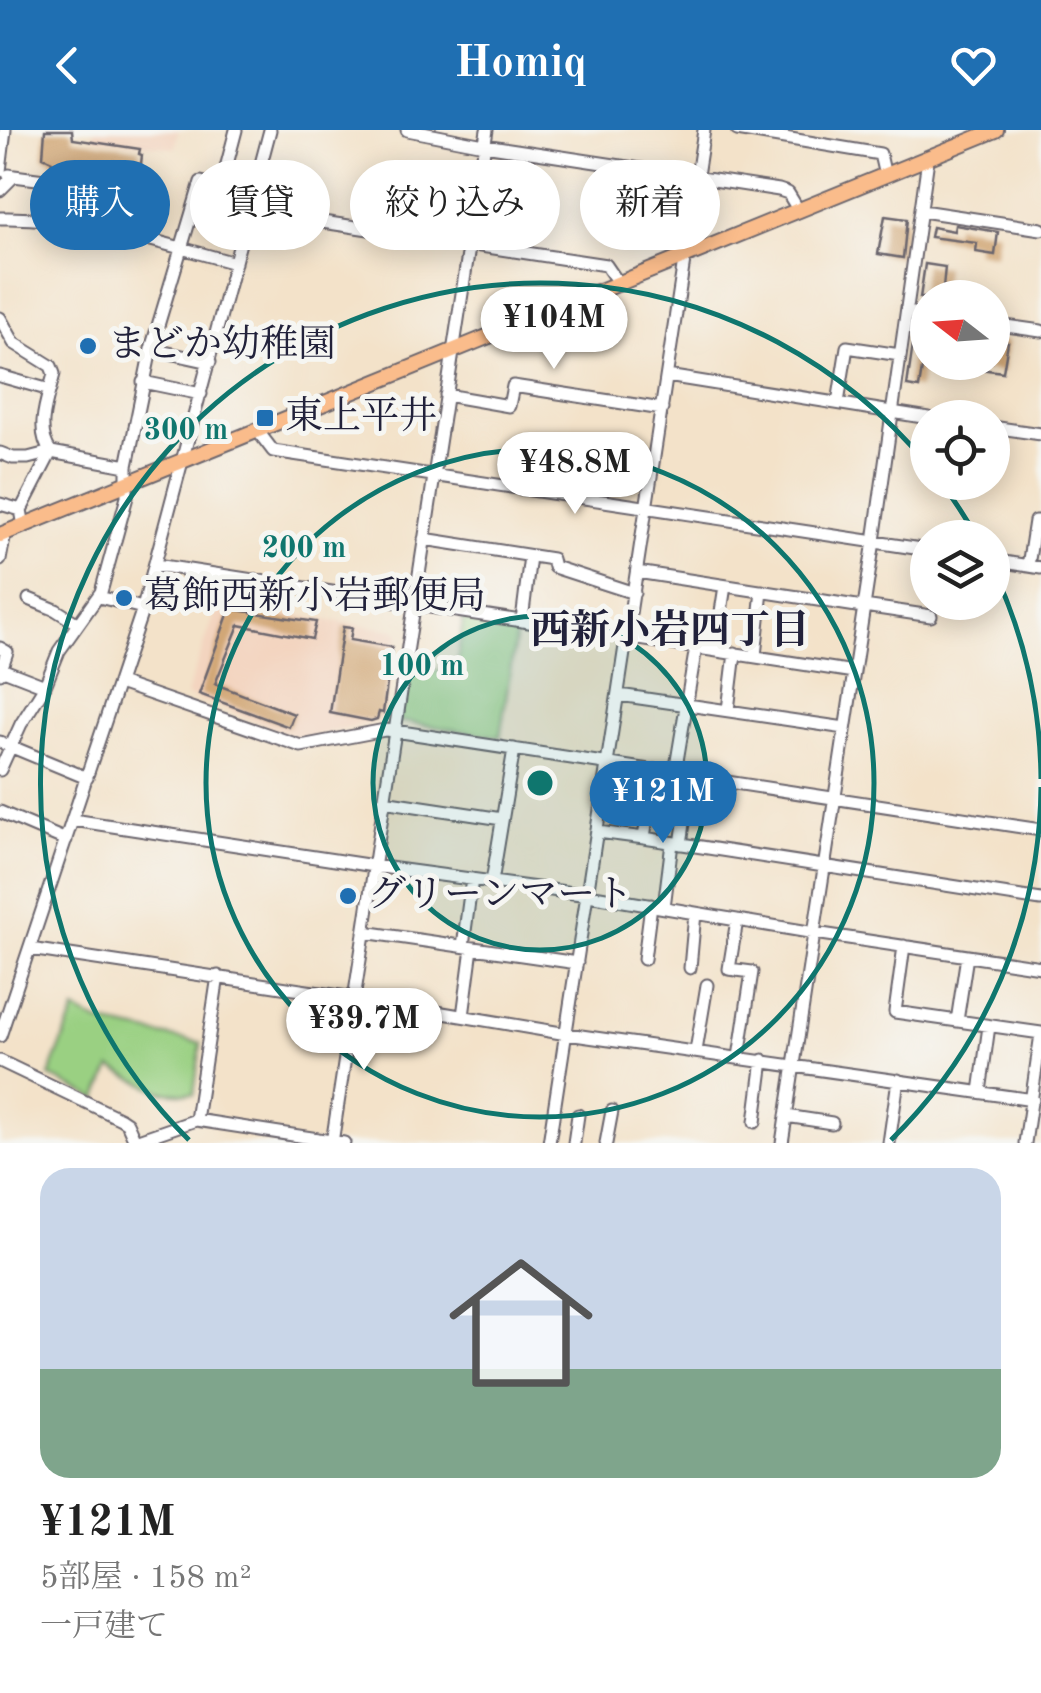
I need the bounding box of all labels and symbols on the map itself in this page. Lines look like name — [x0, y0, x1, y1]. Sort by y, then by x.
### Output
north arrow — [910, 280, 1010, 380]
pin: ¥104M — [484, 287, 624, 372]
place label: まどか幼稚園 — [108, 324, 336, 365]
marker: まどか幼稚園 — [77, 335, 99, 357]
place label: 東上平井 — [285, 395, 437, 437]
marker: 東上平井 — [254, 407, 276, 429]
text: 300 m — [144, 416, 228, 446]
pin: ¥48.8M — [494, 432, 656, 517]
text: 200 m — [262, 534, 346, 564]
place label: 葛飾西新小岩郵便局 — [144, 575, 486, 617]
marker: 葛飾西新小岩郵便局 — [113, 587, 135, 609]
district label: 西新小岩四丁目 — [530, 608, 810, 653]
text: 100 m — [380, 652, 464, 682]
pin: ¥121M — [593, 761, 733, 846]
centre of rings — [522, 765, 558, 801]
place label: グリーンマート — [368, 875, 633, 915]
marker: グリーンマート — [337, 885, 359, 907]
pin: ¥39.7M — [283, 988, 445, 1073]

